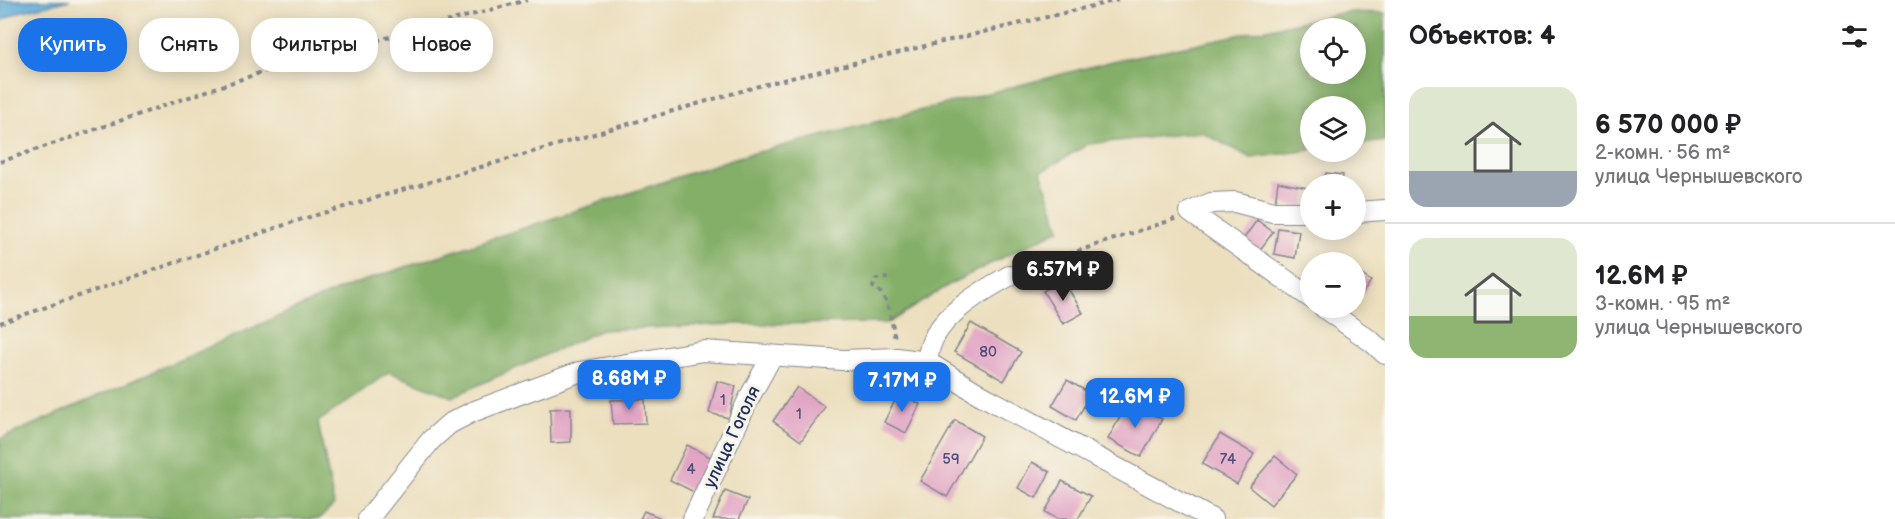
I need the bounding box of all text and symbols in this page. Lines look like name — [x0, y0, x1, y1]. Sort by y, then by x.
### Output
chip: Купить — [18, 18, 127, 72]
chip: Снять — [139, 18, 239, 72]
chip: Фильтры — [251, 18, 378, 72]
chip: Новое — [390, 18, 493, 72]
map controls — [1300, 18, 1366, 318]
button: locate — [1300, 18, 1366, 84]
icon: filters — [1838, 20, 1871, 53]
text: Объектов: 4 — [1409, 21, 1555, 52]
button: layers — [1300, 96, 1366, 162]
text: 6 570 000 ₽ — [1595, 110, 1741, 141]
icon: home — [1457, 111, 1529, 183]
text: 2-комн. · 56 m² — [1595, 141, 1731, 165]
text: улица Чернышевского — [1595, 165, 1803, 189]
button: + — [1300, 174, 1366, 240]
pin: 6.57M ₽ — [1008, 251, 1118, 302]
button: − — [1300, 252, 1366, 318]
text: 6.57M ₽ — [1026, 258, 1100, 282]
text: 12.6M ₽ — [1595, 261, 1688, 292]
icon: home — [1457, 262, 1529, 334]
text: 3-комн. · 95 m² — [1595, 292, 1730, 316]
text: улица Чернышевского — [1595, 316, 1803, 340]
house number: 80 — [979, 343, 997, 362]
pin: 8.68M ₽ — [574, 360, 684, 411]
pin: 7.17M ₽ — [847, 362, 957, 413]
text: 8.68M ₽ — [592, 367, 666, 391]
text: 7.17M ₽ — [867, 369, 937, 393]
pin: 12.6M ₽ — [1080, 378, 1190, 429]
street label: улица Гоголя — [699, 383, 765, 491]
text: 12.6M ₽ — [1099, 385, 1171, 409]
house number: 1 — [720, 391, 726, 410]
house number: 1 — [796, 405, 802, 424]
house number: 59 — [942, 450, 960, 469]
house number: 74 — [1220, 450, 1236, 469]
house number: 4 — [686, 460, 696, 479]

